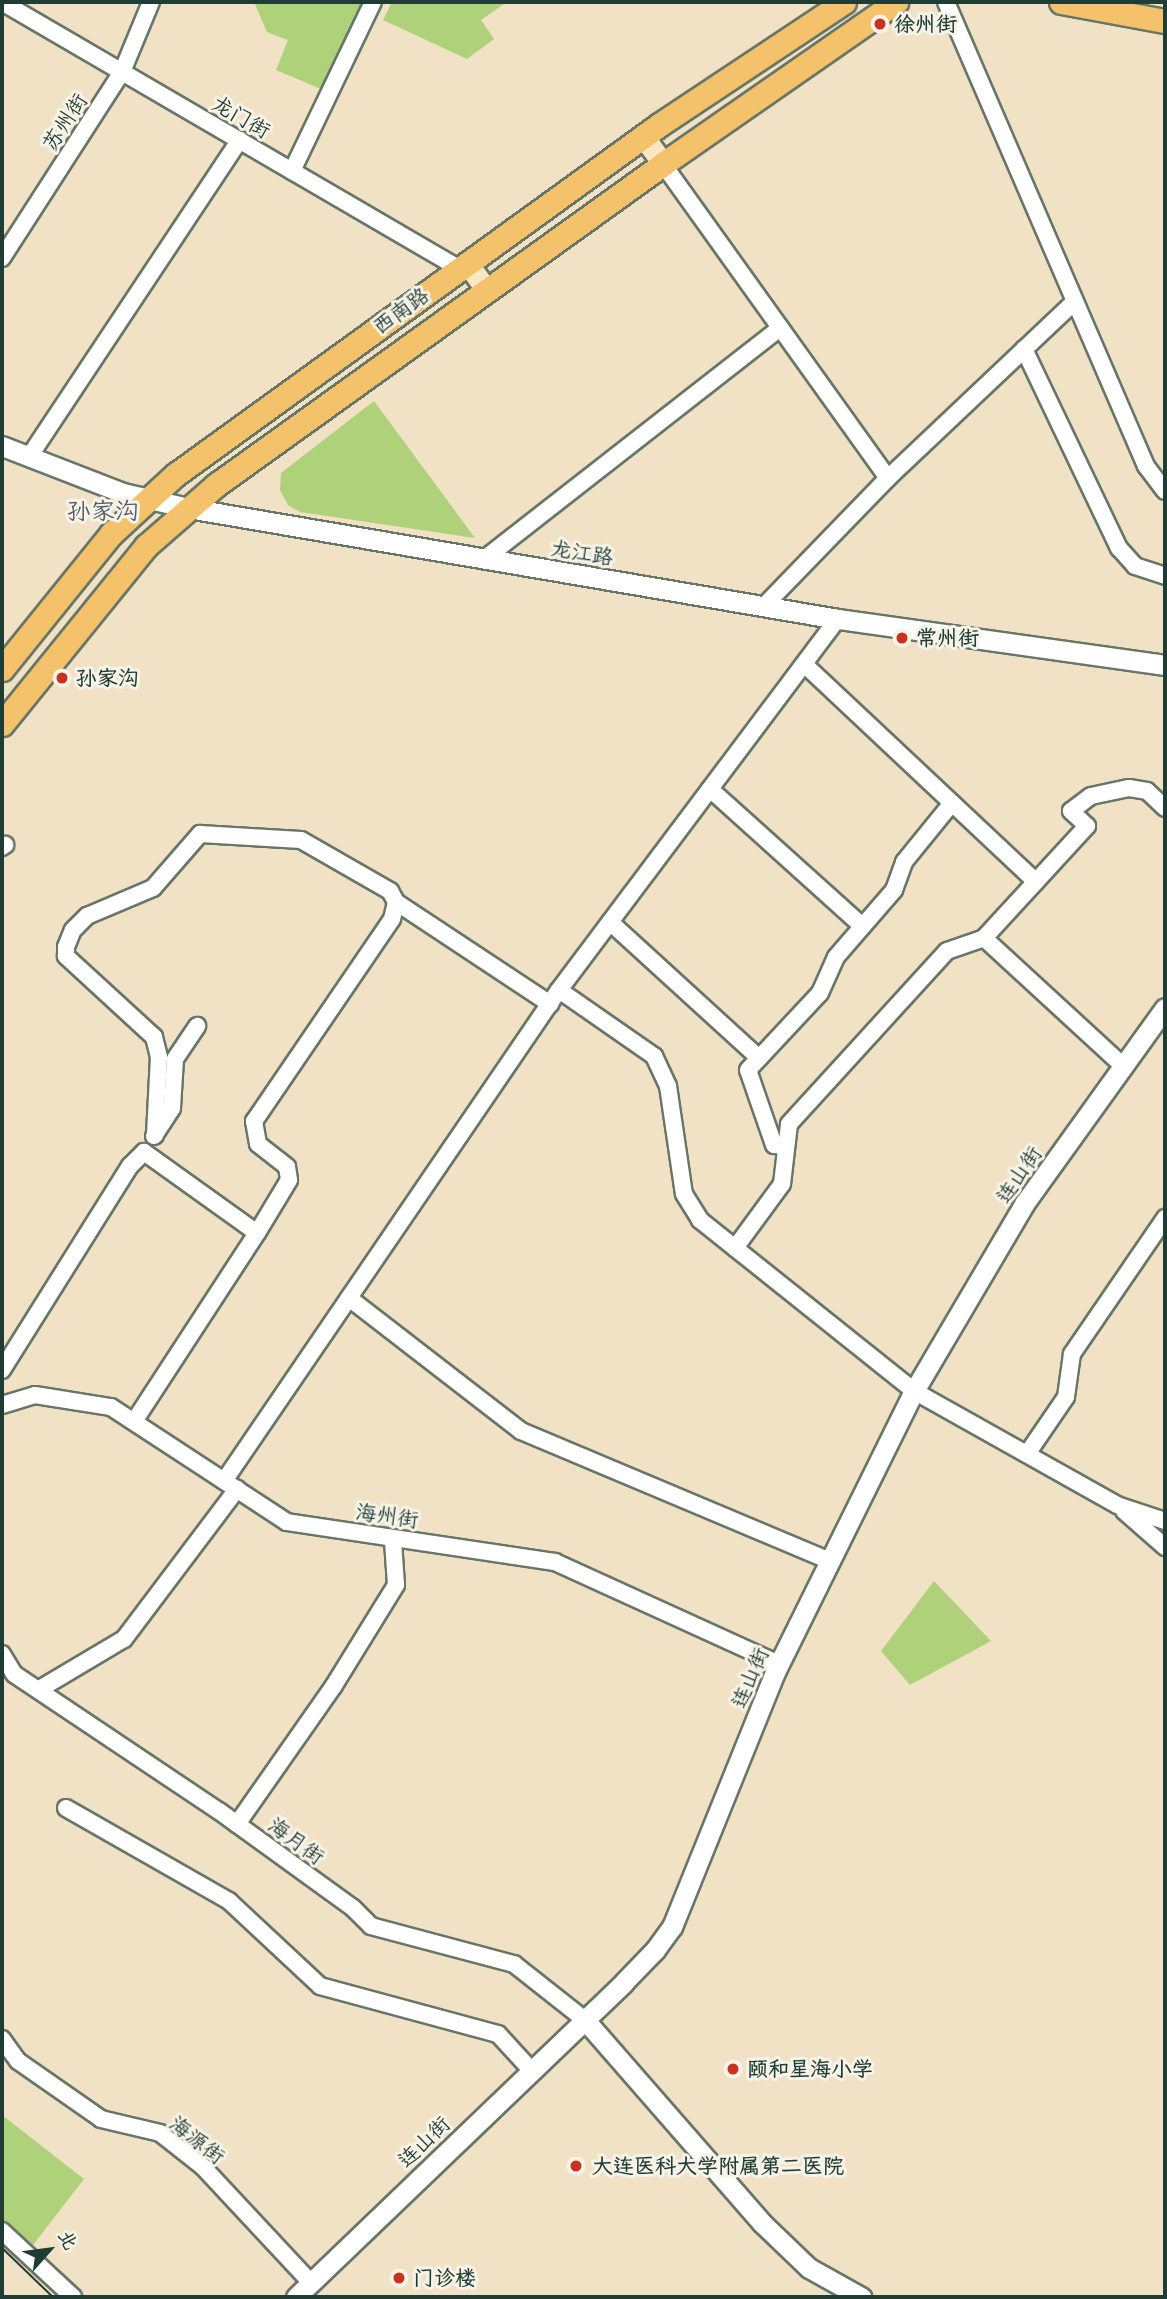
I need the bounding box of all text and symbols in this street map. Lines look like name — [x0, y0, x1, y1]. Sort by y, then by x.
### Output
place label: 徐州街 — [894, 11, 957, 37]
marker: 徐州街 — [872, 16, 888, 32]
street label: 苏州街 — [37, 89, 93, 155]
street label: 龙门街 — [207, 90, 275, 144]
street label: 西南路 — [368, 282, 434, 340]
district label: 孙家沟 — [67, 498, 139, 526]
street label: 龙江路 — [549, 536, 615, 570]
place label: 常州街 — [916, 625, 979, 651]
marker: 常州街 — [894, 630, 910, 646]
place label: 孙家沟 — [76, 665, 139, 691]
marker: 孙家沟 — [54, 670, 70, 686]
street label: 连山街 — [991, 1142, 1047, 1208]
street label: 海州街 — [354, 1499, 420, 1533]
street label: 连山街 — [726, 1644, 774, 1712]
street label: 海月街 — [263, 1812, 329, 1870]
place label: 颐和星海小学 — [747, 2056, 873, 2082]
marker: 颐和星海小学 — [725, 2061, 741, 2077]
street label: 海源街 — [164, 2111, 230, 2169]
street label: 连山街 — [393, 2111, 455, 2173]
place label: 大连医科大学附属第二医院 — [592, 2153, 844, 2179]
marker: 大连医科大学附属第二医院 — [566, 2156, 586, 2176]
north arrow — [14, 2215, 84, 2285]
text: 北 — [52, 2226, 83, 2254]
place label: 门诊楼 — [413, 2265, 476, 2291]
marker: 门诊楼 — [391, 2270, 407, 2286]

